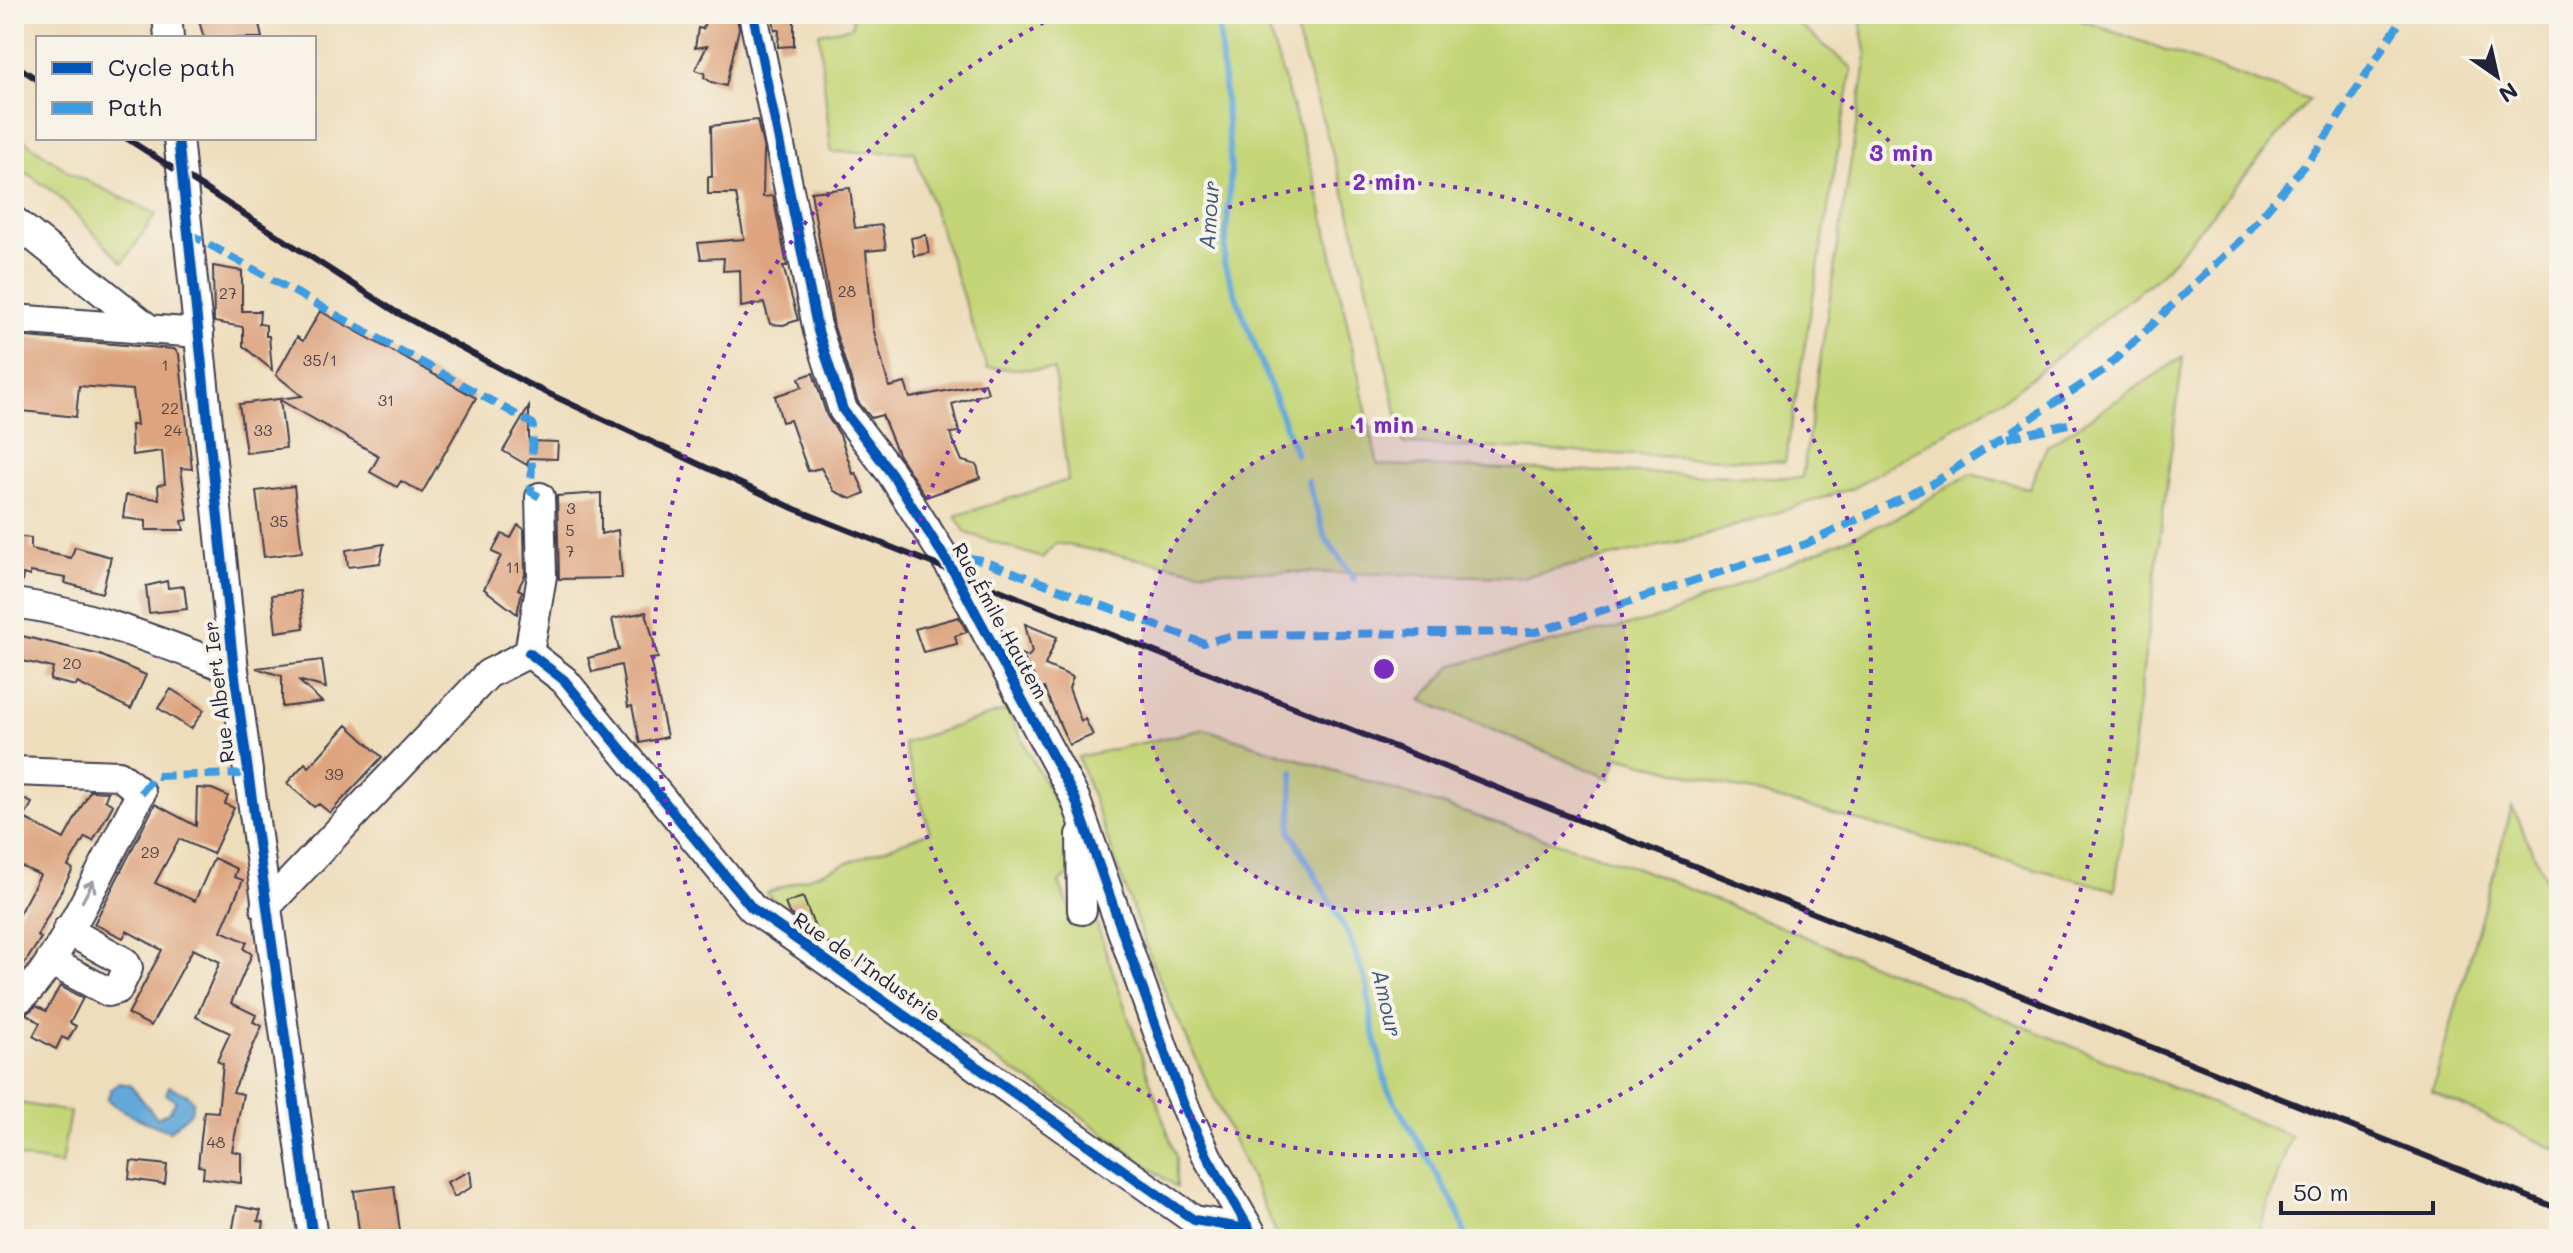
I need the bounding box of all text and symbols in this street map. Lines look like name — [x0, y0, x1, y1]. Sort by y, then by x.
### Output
legend — [36, 36, 316, 140]
north arrow — [2457, 36, 2537, 116]
text: Cycle path — [108, 51, 234, 82]
text: N — [2493, 76, 2523, 110]
text: Path — [108, 91, 162, 122]
text: 3 min — [1869, 136, 1933, 167]
text: 2 min — [1353, 165, 1416, 196]
water label: Amour — [1192, 180, 1225, 250]
house number: 28 — [838, 280, 857, 301]
house number: 27 — [219, 282, 237, 303]
house number: 35/1 — [303, 349, 337, 370]
house number: 1 — [161, 354, 169, 375]
house number: 31 — [378, 389, 394, 410]
house number: 22 — [161, 397, 179, 418]
text: 1 min — [1354, 408, 1414, 439]
house number: 24 — [164, 419, 183, 440]
house number: 33 — [254, 419, 272, 440]
house number: 3 — [566, 497, 576, 518]
house number: 35 — [270, 510, 288, 531]
house number: 5 — [565, 519, 575, 540]
street label: Rue Émile Hautem — [947, 538, 1055, 703]
house number: 7 — [566, 540, 575, 561]
house number: 11 — [506, 556, 520, 577]
street label: Rue Albert Ier — [196, 620, 240, 765]
house number: 20 — [63, 652, 82, 673]
centre of rings — [1370, 655, 1398, 683]
house number: 39 — [325, 763, 343, 784]
house number: 29 — [141, 841, 159, 862]
one-way arrow — [80, 880, 96, 904]
street label: Rue de l'Industrie — [789, 906, 946, 1027]
water label: Amour — [1366, 966, 1409, 1040]
house number: 48 — [206, 1131, 226, 1152]
scale bar — [2281, 1165, 2433, 1215]
text: 50 m — [2293, 1176, 2349, 1207]

